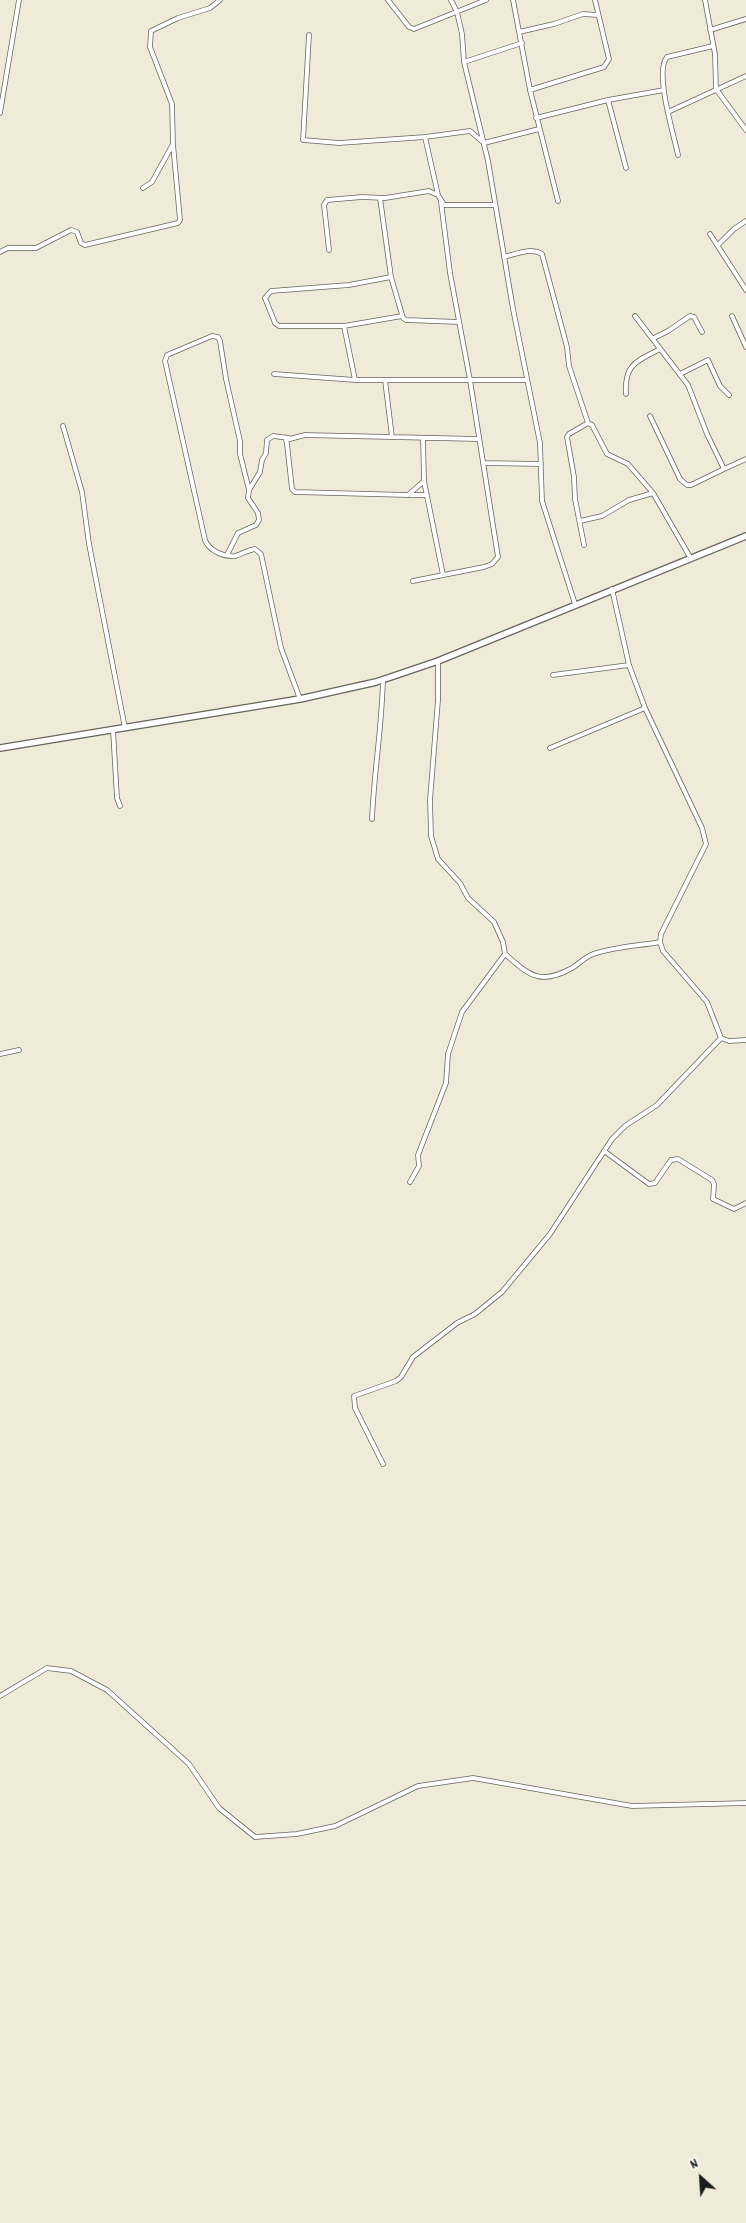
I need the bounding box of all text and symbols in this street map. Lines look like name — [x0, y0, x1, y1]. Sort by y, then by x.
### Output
north arrow — [676, 2153, 726, 2203]
text: N — [687, 2154, 702, 2175]

